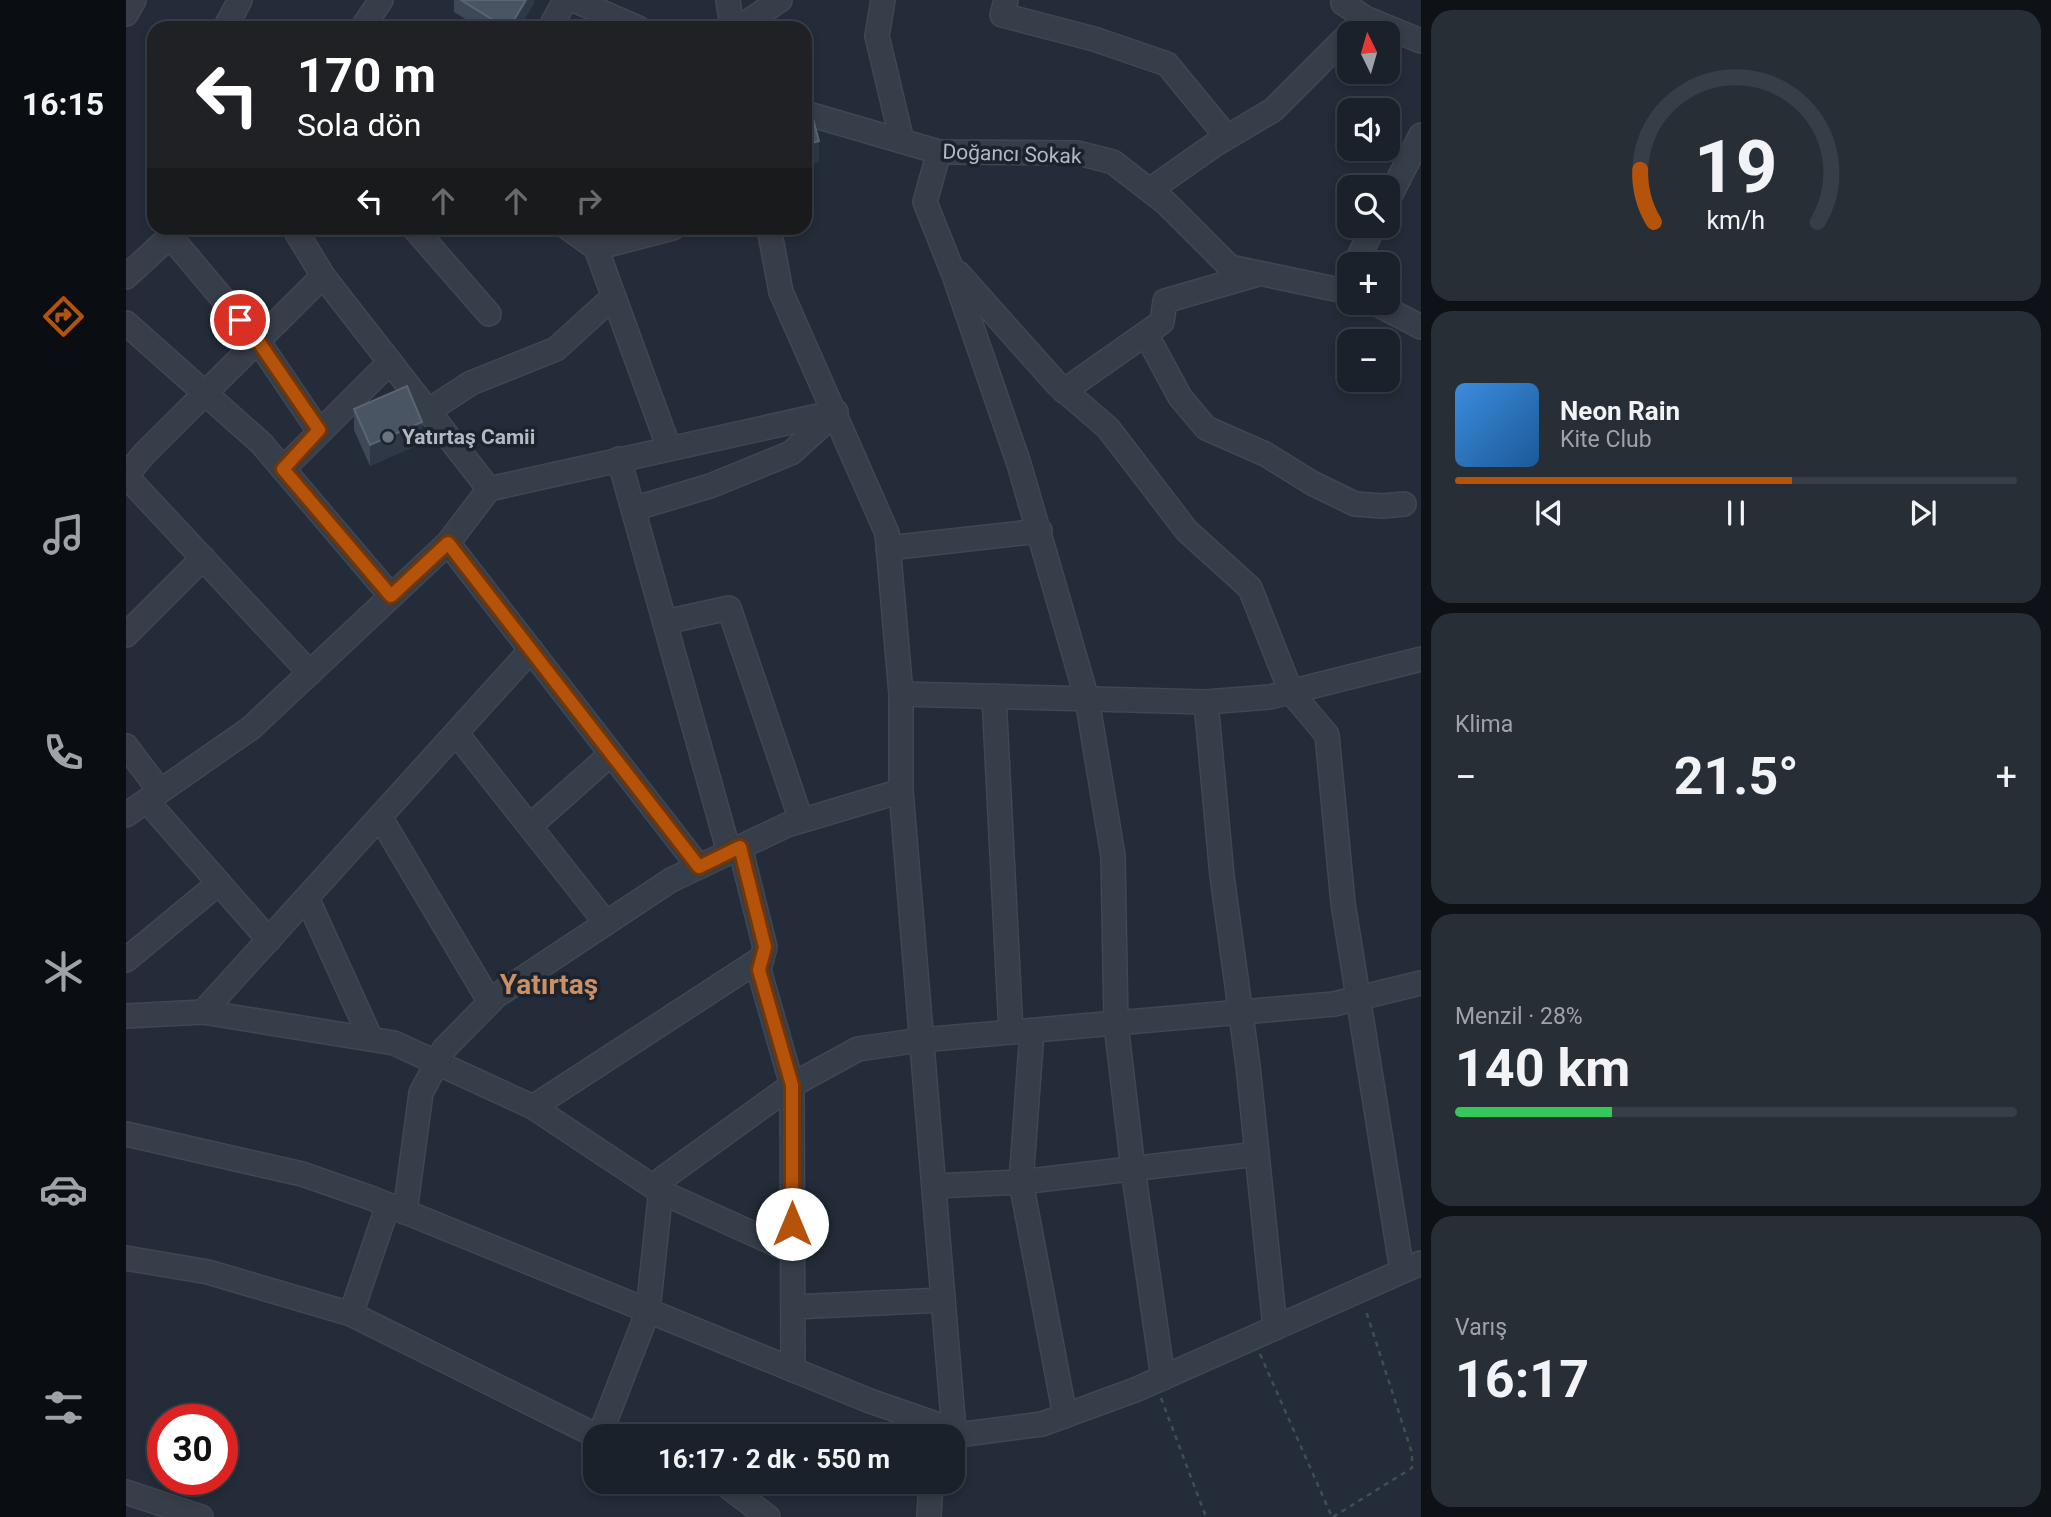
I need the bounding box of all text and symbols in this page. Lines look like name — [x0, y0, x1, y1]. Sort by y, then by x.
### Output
north arrow — [1337, 21, 1400, 84]
map controls — [1337, 21, 1400, 392]
text: 170 m — [297, 47, 436, 104]
icon: left — [182, 49, 273, 140]
text: 16:15 — [22, 85, 104, 123]
button: sound — [1337, 98, 1400, 161]
text: Sola dön — [297, 106, 421, 144]
text: 19 — [1694, 124, 1778, 210]
street label: Doğancı Sokak — [942, 140, 1082, 168]
button: search — [1337, 175, 1400, 238]
icon: left — [351, 182, 389, 220]
icon: ahead — [424, 182, 462, 220]
icon: ahead — [497, 182, 535, 220]
icon: right — [570, 182, 608, 220]
text: km/h — [1707, 206, 1765, 235]
button: + — [1337, 252, 1400, 315]
pin — [210, 290, 270, 350]
icon: directions — [39, 292, 88, 341]
icon: arrive — [221, 301, 259, 339]
button: − — [1337, 329, 1400, 392]
text: Neon Rain — [1560, 396, 1680, 426]
place label: Yatırtaş Camii — [402, 425, 535, 449]
text: Kite Club — [1560, 426, 1652, 453]
marker: Yatırtaş Camii — [380, 429, 396, 445]
icon: previous — [1530, 494, 1568, 532]
icon: pause — [1717, 494, 1755, 532]
icon: next — [1904, 494, 1942, 532]
icon: music — [39, 510, 88, 559]
text: Klima — [1455, 711, 1513, 738]
icon: phone — [39, 728, 88, 777]
text: 21.5° — [1674, 746, 1799, 807]
text: − — [1455, 755, 1477, 799]
text: + — [1995, 755, 2017, 799]
icon: climate — [39, 947, 88, 996]
district label: Yatırtaş — [500, 968, 598, 1001]
text: Menzil · 28% — [1455, 1003, 1583, 1030]
text: 140 km — [1455, 1038, 1630, 1099]
icon: car — [39, 1165, 88, 1214]
position arrow — [755, 1187, 829, 1261]
text: Varış — [1455, 1314, 1507, 1341]
text: 16:17 — [1455, 1349, 1589, 1410]
icon: filters — [39, 1383, 88, 1432]
speed limit sign: 30 — [147, 1404, 238, 1495]
text: 16:17 · 2 dk · 550 m — [658, 1444, 890, 1474]

